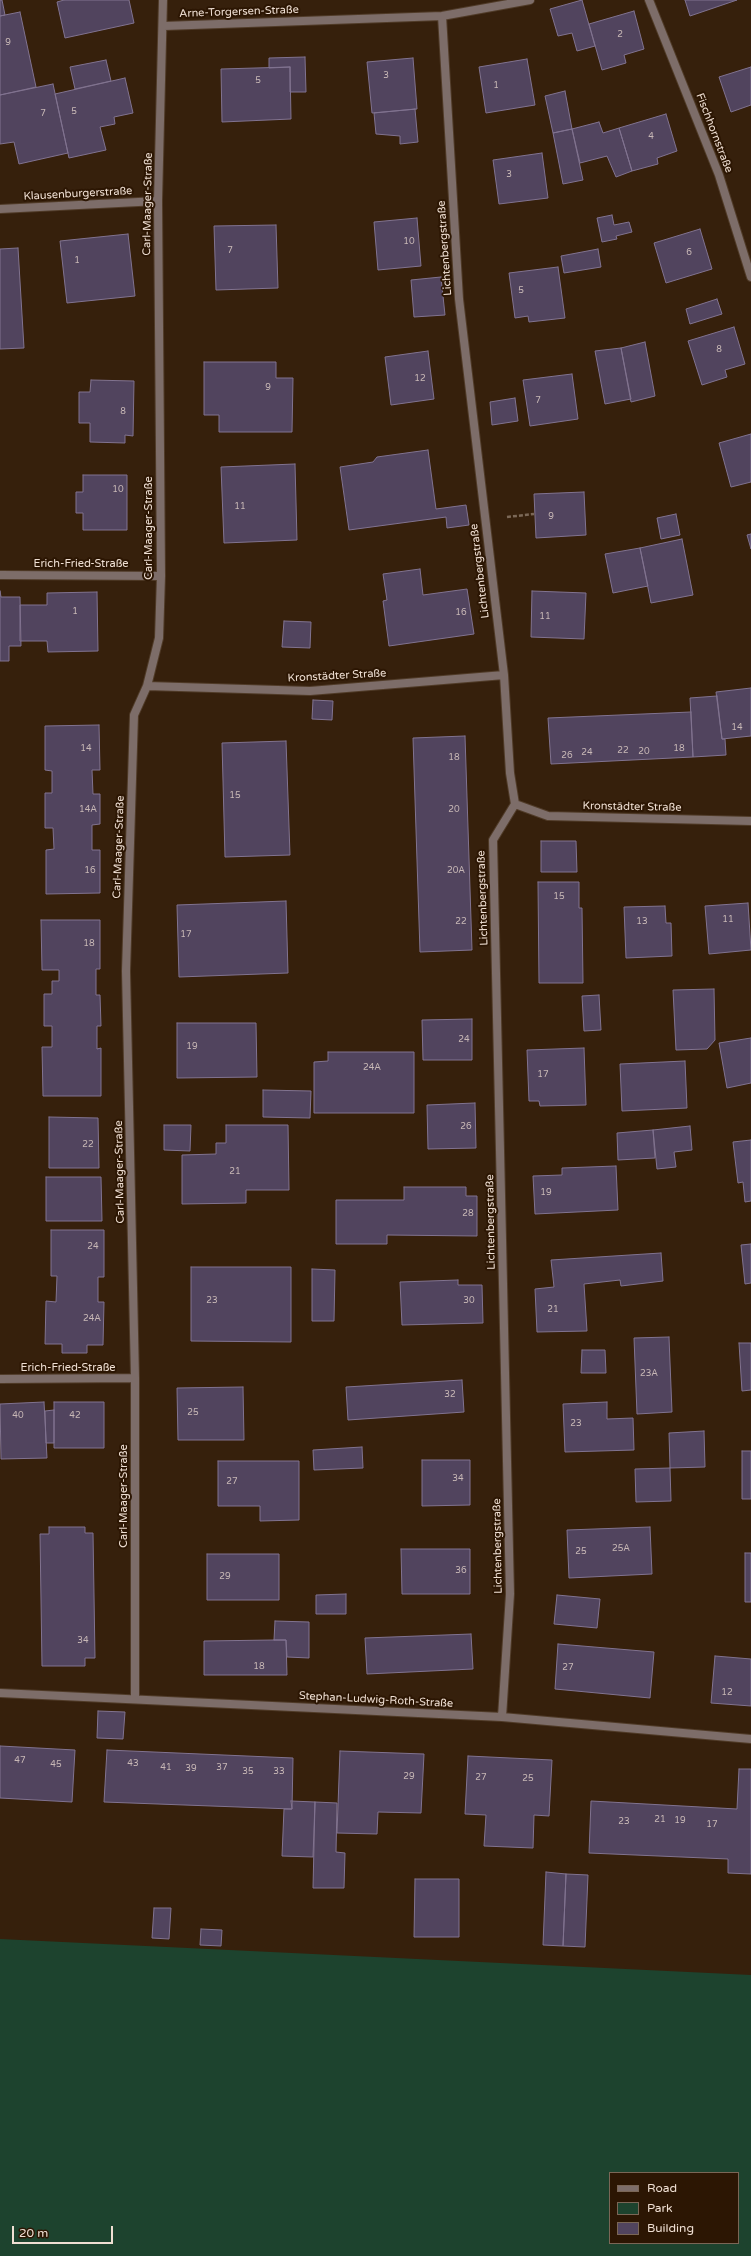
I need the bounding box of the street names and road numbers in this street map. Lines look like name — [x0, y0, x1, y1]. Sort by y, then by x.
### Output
street label: Arne-Torgersen-Straße — [179, 3, 299, 21]
street label: Fischhornstraße — [693, 91, 735, 175]
street label: Carl-Maager-Straße — [140, 152, 156, 256]
street label: Klausenburgerstraße — [23, 185, 133, 203]
street label: Lichtenbergstraße — [435, 200, 455, 296]
street label: Carl-Maager-Straße — [142, 476, 156, 580]
street label: Lichtenbergstraße — [468, 523, 492, 619]
street label: Erich-Fried-Straße — [33, 557, 129, 571]
street label: Kronstädter Straße — [287, 667, 387, 685]
street label: Carl-Maager-Straße — [111, 795, 127, 899]
street label: Kronstädter Straße — [582, 800, 682, 814]
street label: Lichtenbergstraße — [475, 850, 491, 946]
street label: Carl-Maager-Straße — [112, 1120, 128, 1224]
street label: Lichtenbergstraße — [484, 1174, 498, 1270]
street label: Erich-Fried-Straße — [20, 1361, 116, 1375]
street label: Carl-Maager-Straße — [117, 1444, 131, 1548]
street label: Lichtenbergstraße — [491, 1498, 505, 1594]
street label: Stephan-Ludwig-Roth-Straße — [299, 1689, 453, 1711]

